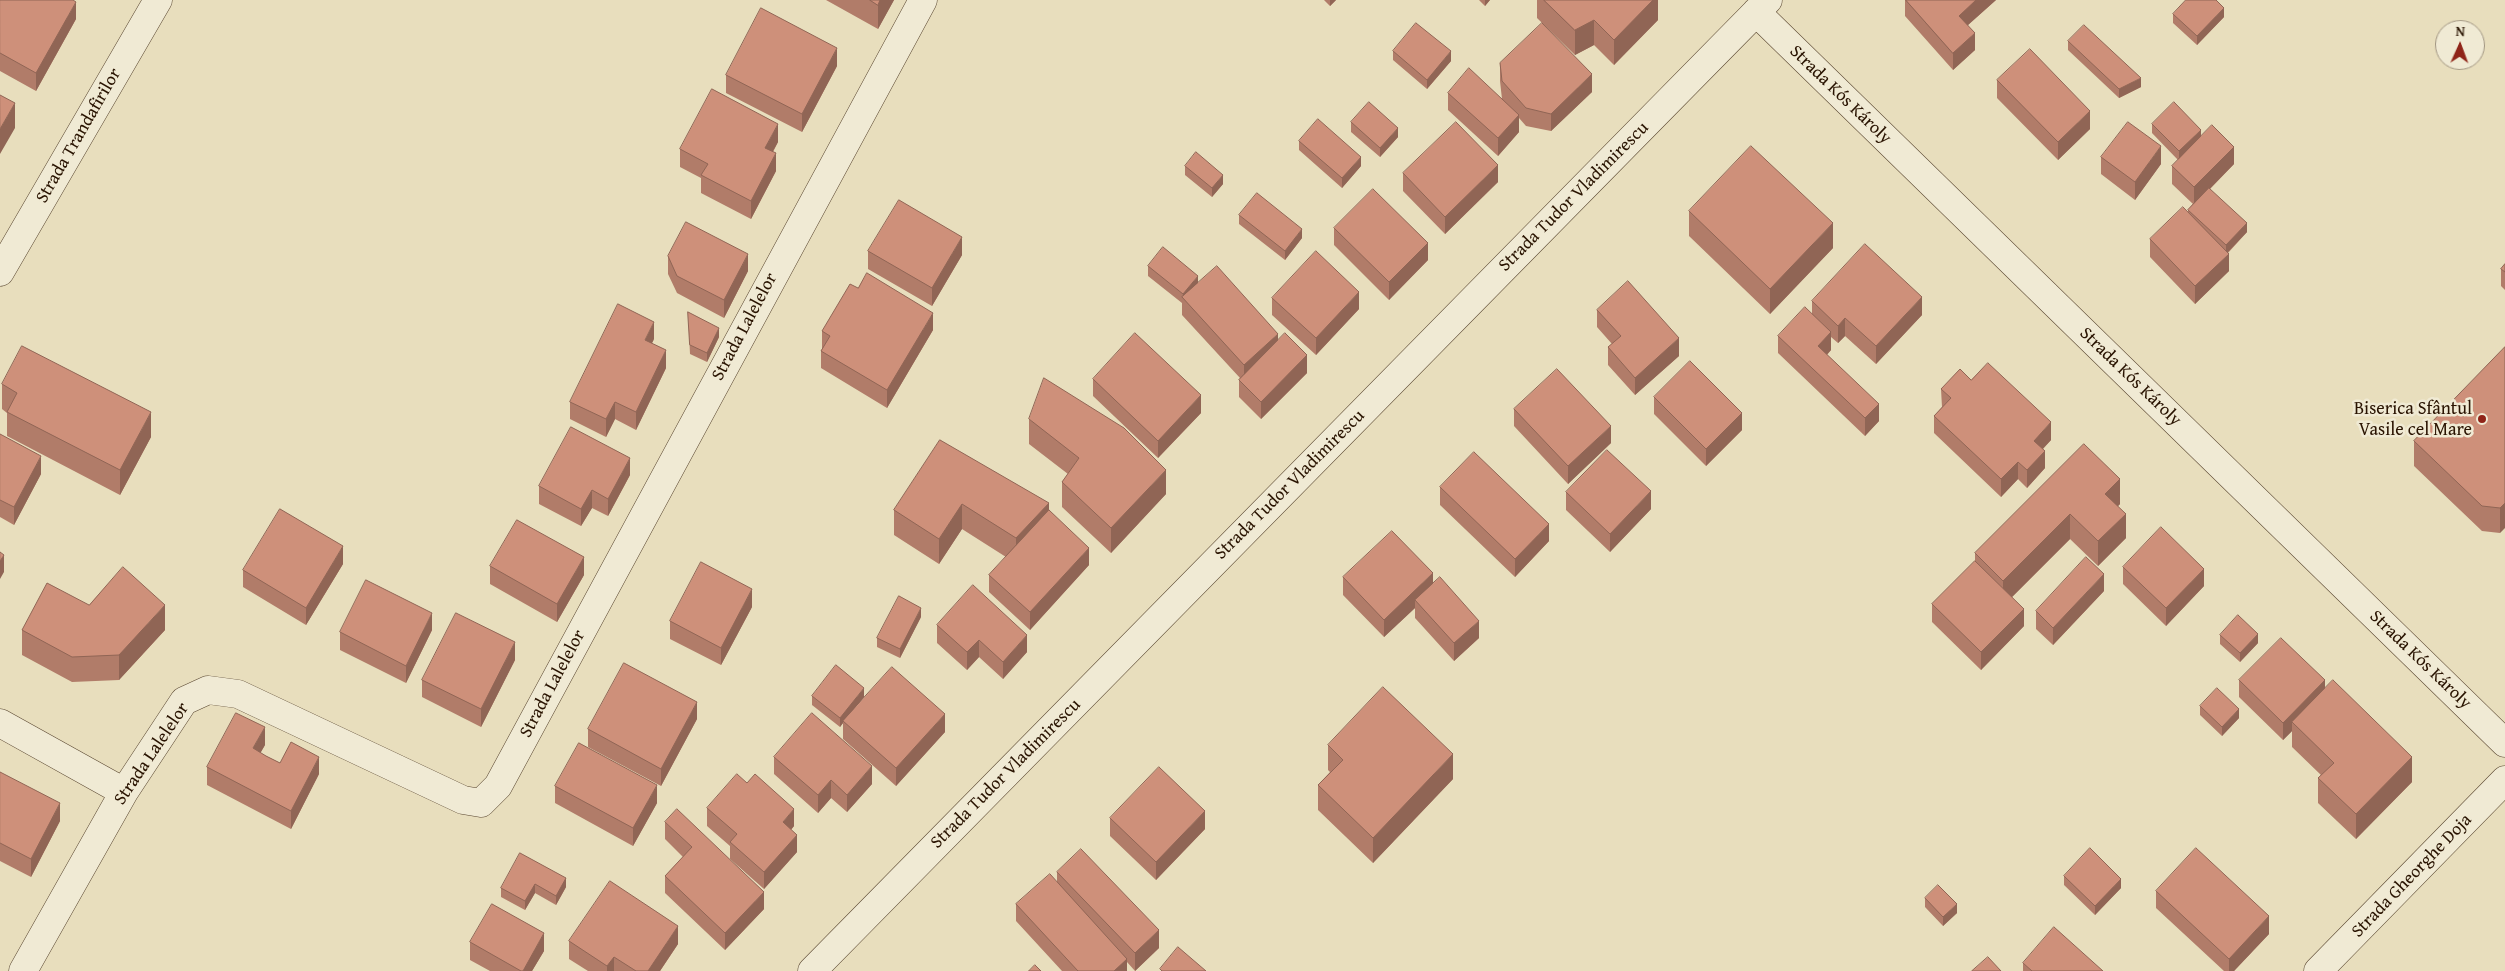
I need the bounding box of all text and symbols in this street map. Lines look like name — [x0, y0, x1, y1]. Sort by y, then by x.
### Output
north arrow — [2435, 20, 2485, 70]
text: N — [2455, 21, 2466, 41]
street label: Strada Kós Károly — [1785, 41, 1895, 149]
street label: Strada Trandafirilor — [32, 65, 126, 207]
street label: Strada Tudor Vladimirescu — [1495, 118, 1653, 276]
street label: Strada Lalelelor — [708, 269, 782, 385]
street label: Strada Kós Károly — [2075, 323, 2185, 431]
place label: Biserica Sfântul Vasile cel Mare — [2354, 398, 2472, 440]
street label: Strada Tudor Vladimirescu — [1211, 406, 1369, 564]
marker: Biserica Sfântul Vasile cel Mare — [2476, 413, 2488, 425]
street label: Strada Kós Károly — [2365, 606, 2475, 714]
street label: Strada Lalelelor — [516, 626, 590, 742]
street label: Strada Tudor Vladimirescu — [927, 695, 1085, 853]
street label: Strada Lalelelor — [110, 699, 194, 809]
street label: Strada Gheorghe Doja — [2347, 810, 2477, 942]

